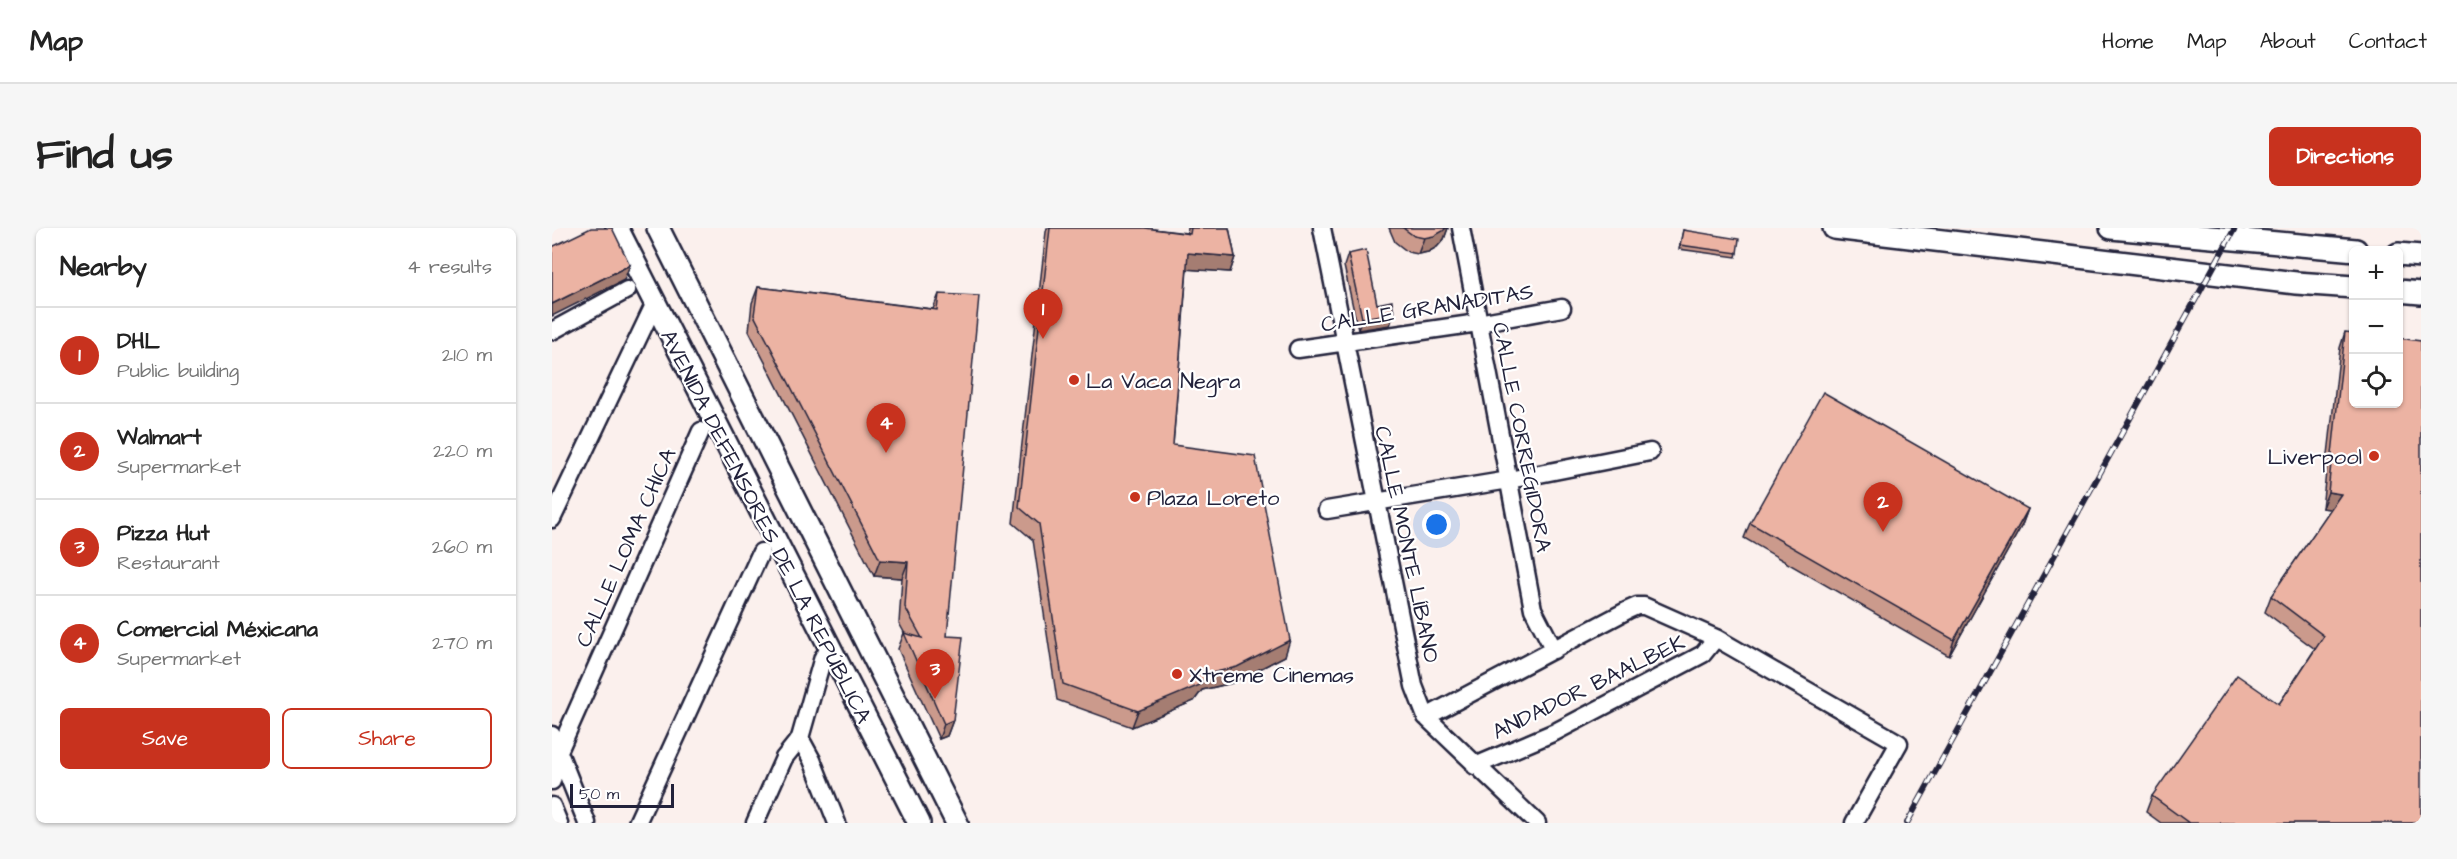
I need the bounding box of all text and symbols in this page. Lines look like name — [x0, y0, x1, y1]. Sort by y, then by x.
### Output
text: Map — [30, 22, 83, 61]
text: Home — [2102, 27, 2154, 56]
text: Map — [2187, 27, 2227, 56]
text: About — [2260, 27, 2316, 56]
text: Contact — [2349, 27, 2427, 56]
text: Find us — [36, 127, 173, 185]
button: Directions — [2269, 127, 2421, 186]
map controls — [2349, 246, 2403, 408]
button: + — [2349, 246, 2403, 300]
text: Nearby — [60, 249, 147, 285]
text: 4 results — [407, 253, 492, 281]
street label: CALLE GRANADITAS — [1319, 276, 1536, 341]
pin: 1 — [1024, 290, 1062, 339]
button: − — [2349, 300, 2403, 354]
street label: CALLE CORREGIDORA — [1484, 319, 1559, 555]
street label: AVENIDA DEFENSORES DE LA REPÚBLICA — [652, 324, 879, 729]
text: DHL — [117, 326, 160, 357]
text: 1 — [78, 341, 81, 369]
text: 210 m — [442, 341, 492, 369]
button: locate — [2349, 354, 2403, 408]
text: Public building — [117, 357, 239, 385]
place label: La Vaca Negra — [1086, 366, 1241, 398]
marker: La Vaca Negra — [1067, 373, 1081, 387]
pin: 4 — [866, 404, 906, 453]
text: Walmart — [117, 422, 202, 453]
street label: CALLE MONTE LÍBANO — [1366, 423, 1447, 666]
text: 2 — [74, 437, 85, 465]
text: 220 m — [433, 437, 492, 465]
place label: Liverpool — [2268, 442, 2362, 473]
street label: CALLE LOMA CHICA — [568, 443, 684, 652]
marker: Liverpool — [2367, 449, 2381, 463]
text: Supermarket — [117, 453, 241, 481]
pin: 2 — [1864, 482, 1902, 532]
place label: Plaza Loreto — [1147, 483, 1280, 514]
marker: Plaza Loreto — [1128, 490, 1142, 504]
your location — [1422, 510, 1451, 539]
text: Pizza Hut — [117, 518, 210, 549]
text: 3 — [74, 533, 85, 561]
text: 260 m — [432, 533, 492, 561]
text: Restaurant — [117, 549, 220, 577]
text: Comercial Méxicana — [117, 614, 318, 645]
street label: ANDADOR BAALBEK — [1487, 627, 1691, 747]
text: 4 — [73, 629, 86, 657]
text: 270 m — [432, 629, 492, 657]
text: Supermarket — [117, 645, 241, 673]
pin: 3 — [916, 650, 955, 699]
place label: Xtreme Cinemas — [1189, 660, 1354, 691]
marker: Xtreme Cinemas — [1170, 667, 1184, 681]
button: Save — [60, 708, 270, 769]
button: Share — [282, 708, 492, 769]
scale bar — [570, 781, 674, 808]
text: 50 m — [579, 783, 619, 805]

